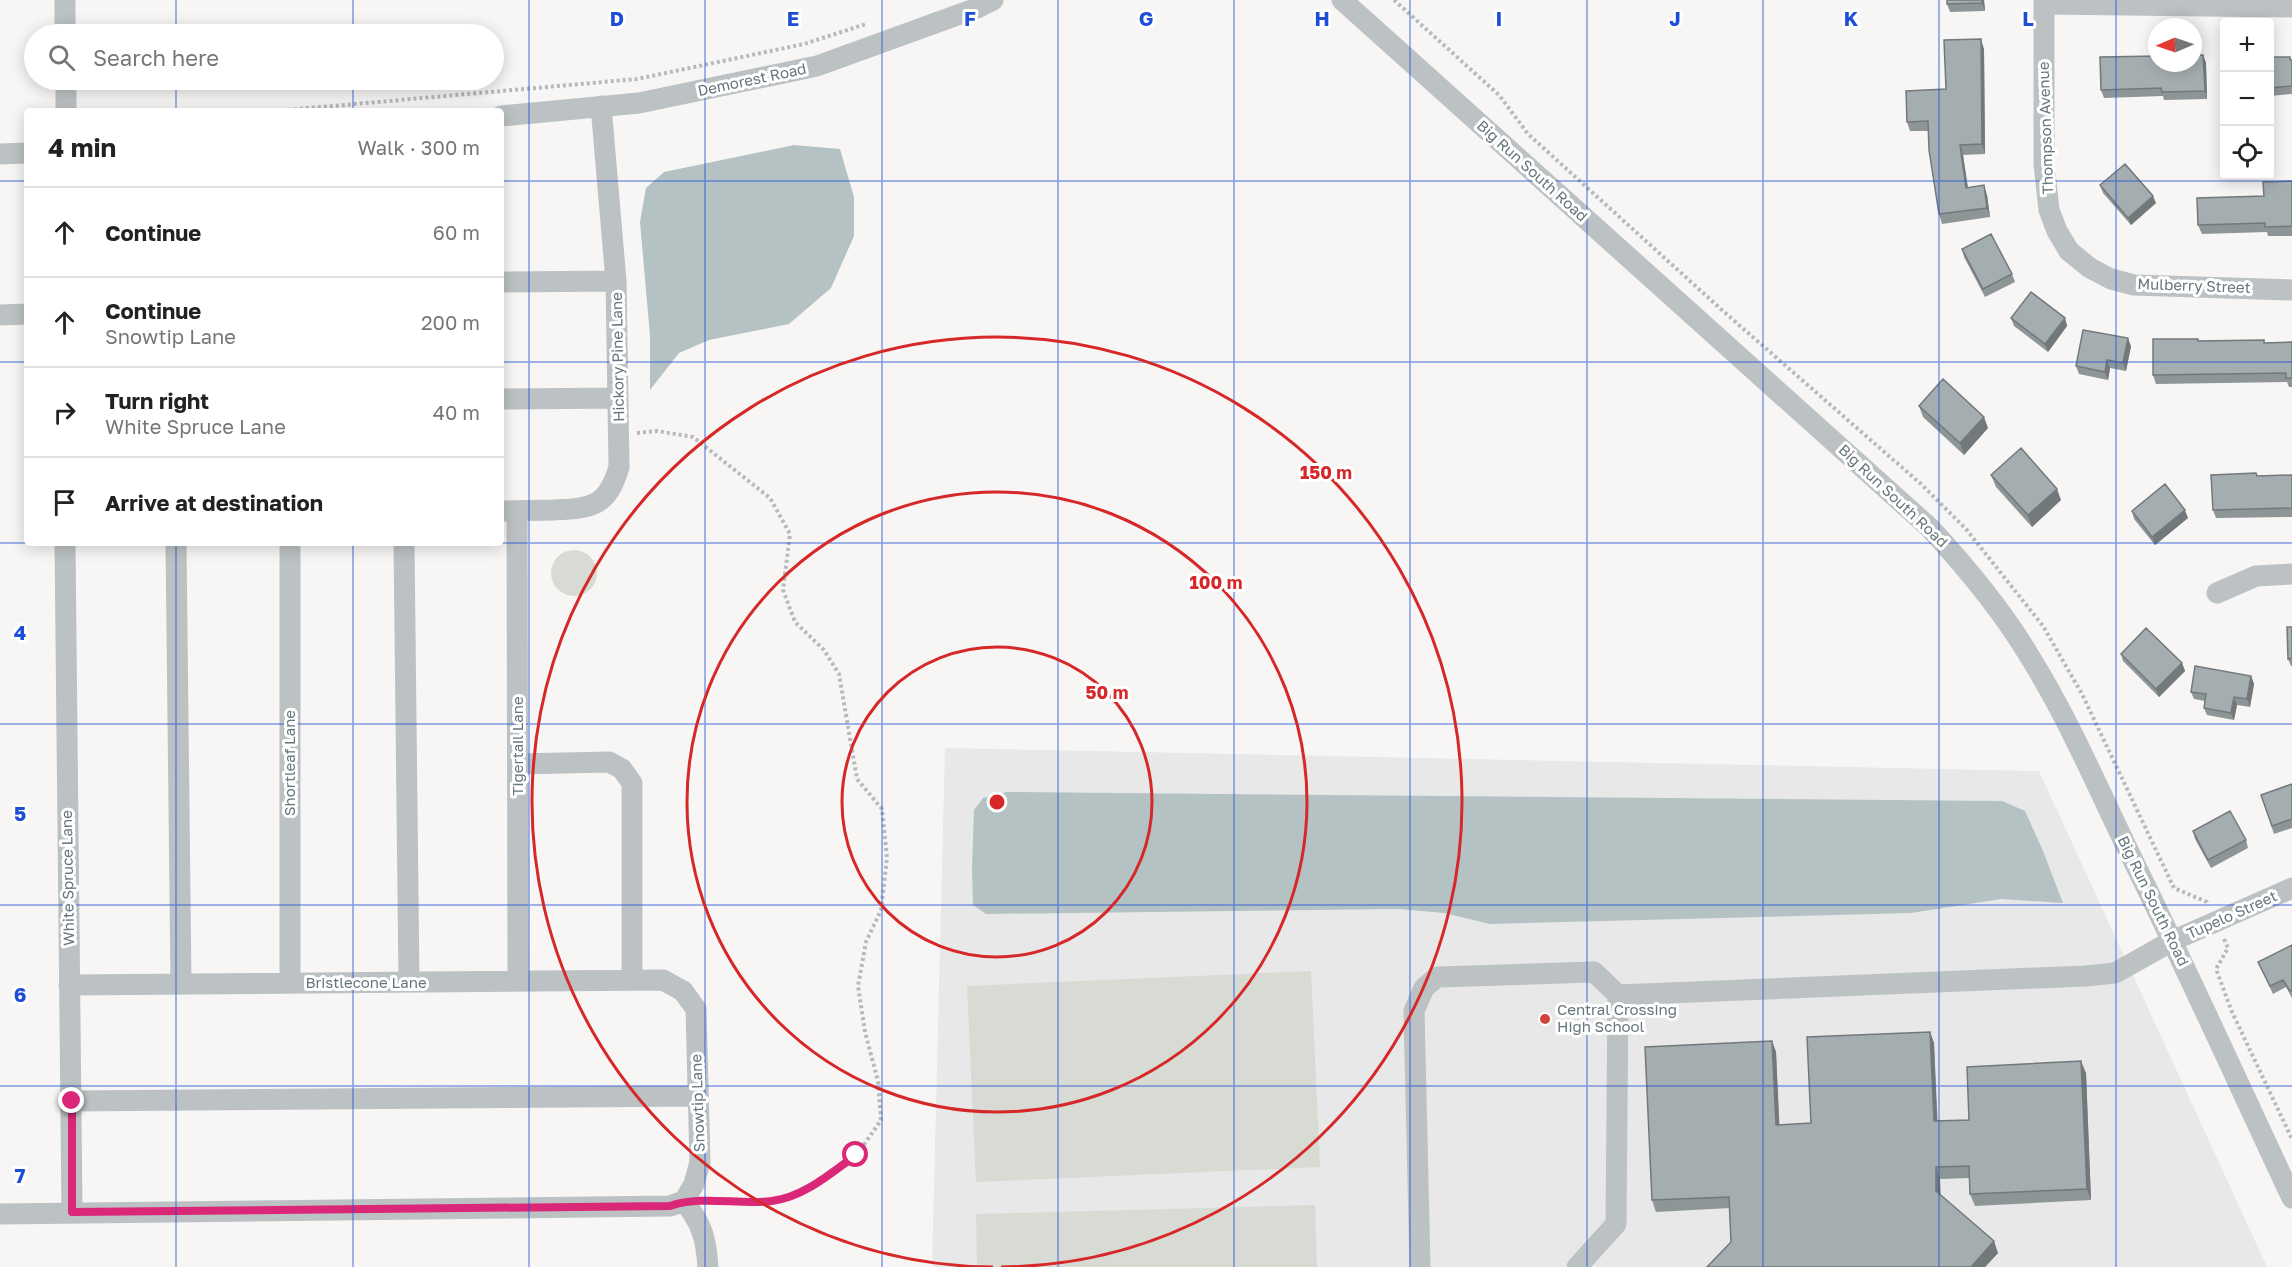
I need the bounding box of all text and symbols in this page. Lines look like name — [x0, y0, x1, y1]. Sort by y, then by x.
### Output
text: D — [610, 6, 624, 30]
text: E — [787, 6, 799, 30]
text: F — [964, 6, 976, 30]
text: G — [1139, 6, 1153, 30]
text: H — [1314, 6, 1330, 30]
text: I — [1496, 6, 1502, 30]
text: J — [1669, 6, 1681, 30]
text: K — [1844, 6, 1859, 30]
text: L — [2022, 6, 2034, 30]
north arrow — [2148, 18, 2202, 72]
map controls — [2220, 18, 2274, 180]
button: + — [2220, 18, 2274, 72]
search box — [24, 24, 504, 90]
icon: search — [45, 41, 78, 74]
text: Search here — [93, 44, 219, 71]
street label: Demorest Road — [696, 59, 808, 99]
street label: Thompson Avenue — [2034, 61, 2056, 195]
button: − — [2220, 72, 2274, 126]
street label: Big Run South Road — [1474, 116, 1592, 225]
button: locate — [2220, 126, 2274, 180]
text: 4 min — [48, 132, 116, 163]
text: Walk · 300 m — [357, 135, 480, 159]
icon: ahead — [48, 216, 81, 249]
text: Continue — [105, 219, 201, 246]
text: 60 m — [433, 220, 480, 244]
street label: Mulberry Street — [2137, 274, 2251, 296]
street label: Hickory Pine Lane — [607, 292, 627, 422]
text: Continue — [105, 297, 201, 324]
icon: ahead — [48, 306, 81, 339]
text: 200 m — [421, 310, 480, 334]
text: Snowtip Lane — [105, 324, 236, 348]
text: Turn right — [105, 387, 209, 414]
icon: right — [48, 396, 81, 429]
text: 40 m — [433, 400, 480, 424]
text: White Spruce Lane — [105, 414, 286, 438]
street label: Big Run South Road — [1835, 440, 1952, 550]
text: 150 m — [1300, 461, 1352, 483]
icon: arrive — [48, 486, 81, 519]
text: Arrive at destination — [105, 489, 323, 516]
text: 100 m — [1190, 571, 1242, 593]
text: 4 — [14, 620, 26, 644]
text: 50 m — [1086, 681, 1128, 703]
street label: Tigertail Lane — [508, 696, 526, 796]
street label: Shortleaf Lane — [280, 710, 298, 816]
centre of rings — [987, 792, 1007, 812]
text: 5 — [14, 801, 26, 825]
street label: White Spruce Lane — [57, 810, 77, 946]
street label: Big Run South Road — [2115, 833, 2193, 969]
street label: Tupelo Street — [2184, 886, 2279, 942]
street label: Bristlecone Lane — [305, 973, 427, 991]
text: 6 — [14, 982, 26, 1006]
place label: Central Crossing High School — [1557, 1000, 1677, 1035]
marker: Central Crossing High School — [1538, 1012, 1552, 1026]
street label: Snowtip Lane — [686, 1053, 708, 1152]
route end — [58, 1087, 84, 1113]
route start — [842, 1141, 868, 1167]
text: 7 — [15, 1163, 26, 1187]

